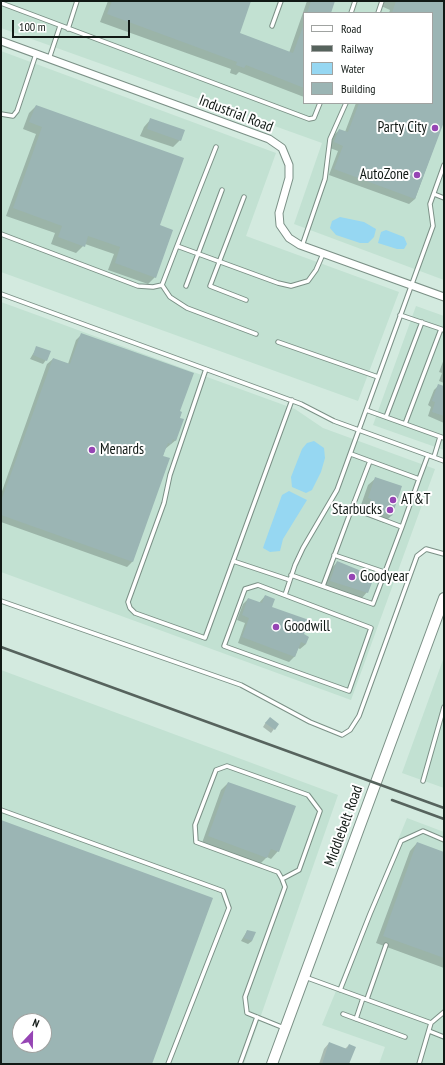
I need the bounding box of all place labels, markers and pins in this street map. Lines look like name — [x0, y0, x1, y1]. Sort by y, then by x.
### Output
place label: Party City — [378, 119, 427, 137]
marker: Party City — [430, 123, 440, 133]
place label: AutoZone — [360, 166, 409, 184]
marker: AutoZone — [412, 170, 422, 180]
place label: Menards — [100, 441, 144, 459]
marker: Menards — [87, 445, 97, 455]
place label: AT&T — [401, 491, 431, 509]
marker: AT&T — [388, 495, 398, 505]
place label: Starbucks — [332, 501, 382, 519]
marker: Starbucks — [385, 505, 395, 515]
place label: Goodyear — [360, 568, 409, 586]
marker: Goodyear — [347, 572, 357, 582]
place label: Goodwill — [284, 618, 330, 636]
marker: Goodwill — [271, 622, 281, 632]

